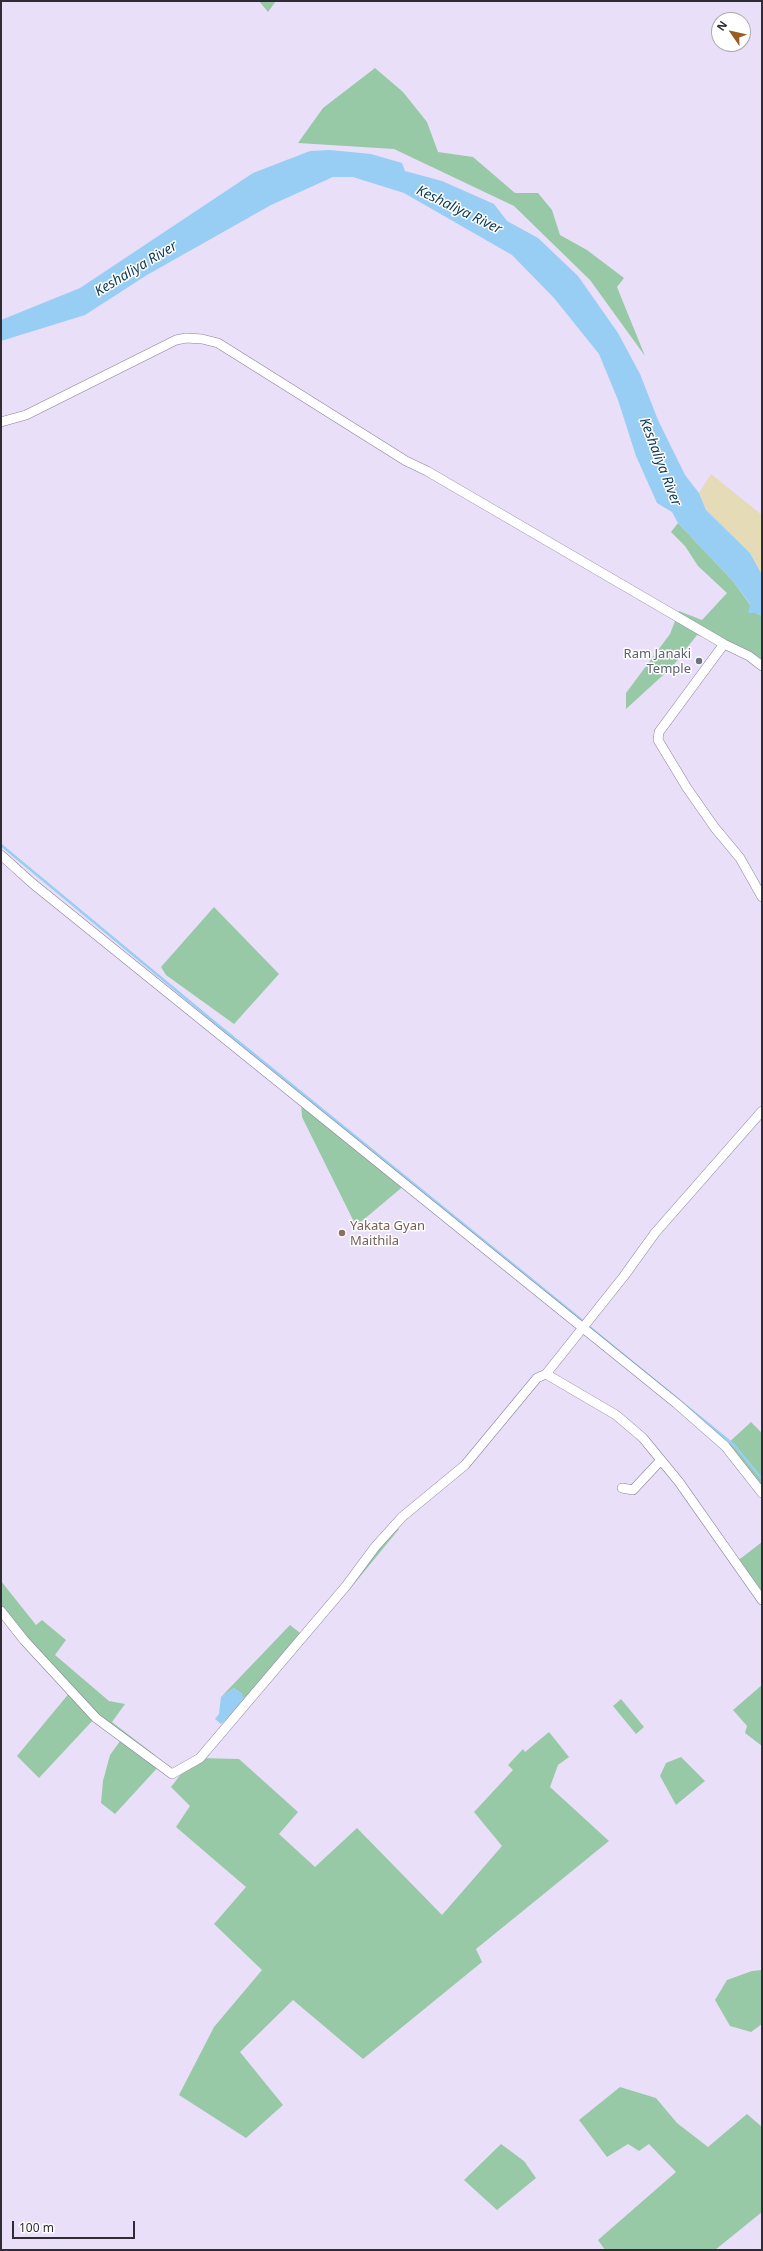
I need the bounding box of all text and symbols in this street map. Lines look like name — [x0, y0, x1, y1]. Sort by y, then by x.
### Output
north arrow — [711, 12, 751, 52]
text: N — [713, 18, 730, 33]
water label: Keshaliya River — [414, 182, 504, 238]
water label: Keshaliya River — [92, 238, 180, 300]
water label: Keshaliya River — [635, 416, 685, 508]
place label: Ram Janaki Temple — [624, 646, 691, 677]
marker: Ram Janaki Temple — [694, 656, 704, 666]
place label: Yakata Gyan Maithila — [350, 1218, 425, 1249]
marker: Yakata Gyan Maithila — [337, 1228, 347, 1238]
scale bar — [14, 2213, 137, 2239]
text: 100 m — [19, 2219, 54, 2236]

